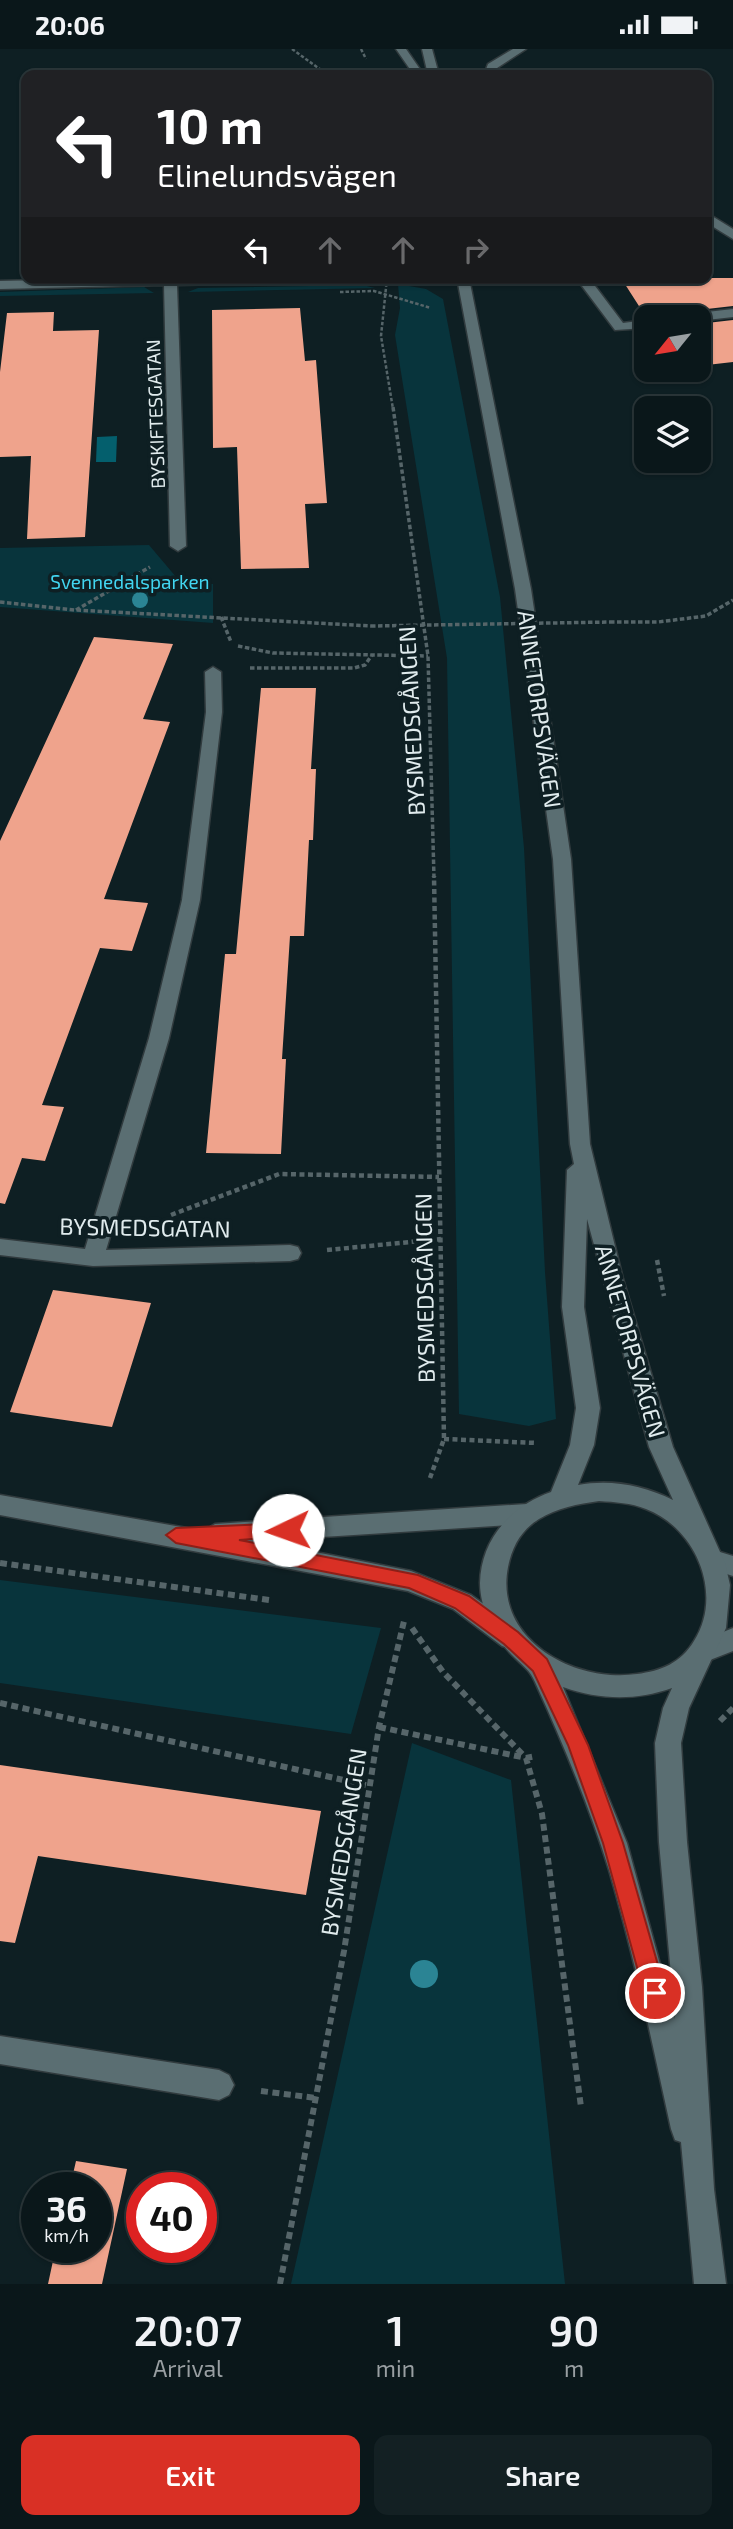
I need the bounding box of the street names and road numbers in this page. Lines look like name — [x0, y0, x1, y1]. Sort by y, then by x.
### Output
street label: BYSKIFTESGATAN — [141, 339, 169, 489]
street label: ANNETORPSVÄGEN — [512, 608, 568, 810]
street label: BYSMEDSGÅNGEN — [392, 626, 430, 816]
street label: BYSMEDSGÅNGEN — [408, 1193, 440, 1383]
street label: BYSMEDSGATAN — [59, 1212, 231, 1242]
street label: ANNETORPSVÄGEN — [590, 1241, 672, 1441]
street label: BYSMEDSGÅNGEN — [314, 1746, 372, 1938]

